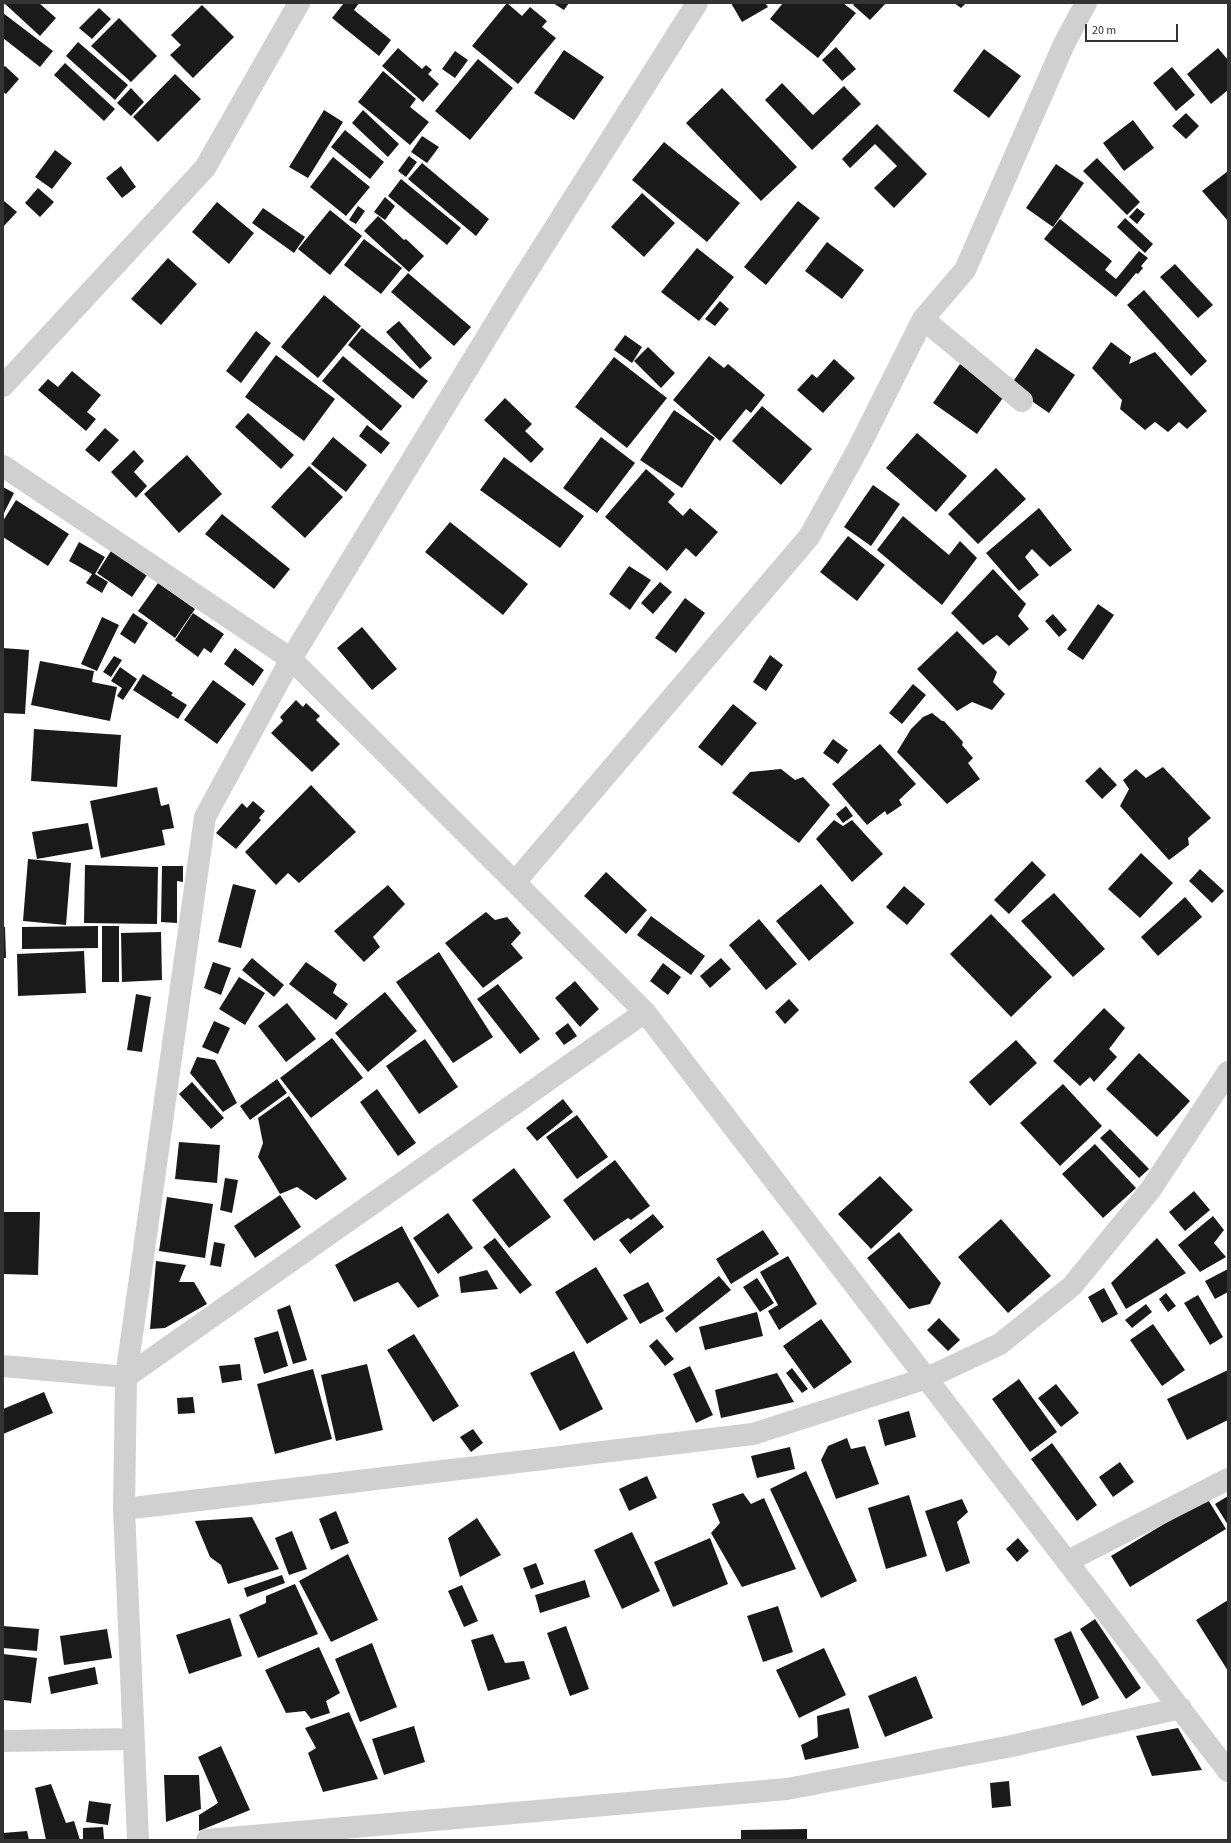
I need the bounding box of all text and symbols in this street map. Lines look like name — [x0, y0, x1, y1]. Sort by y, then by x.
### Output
scale bar — [1087, 16, 1180, 42]
text: 20 m — [1092, 22, 1116, 39]

